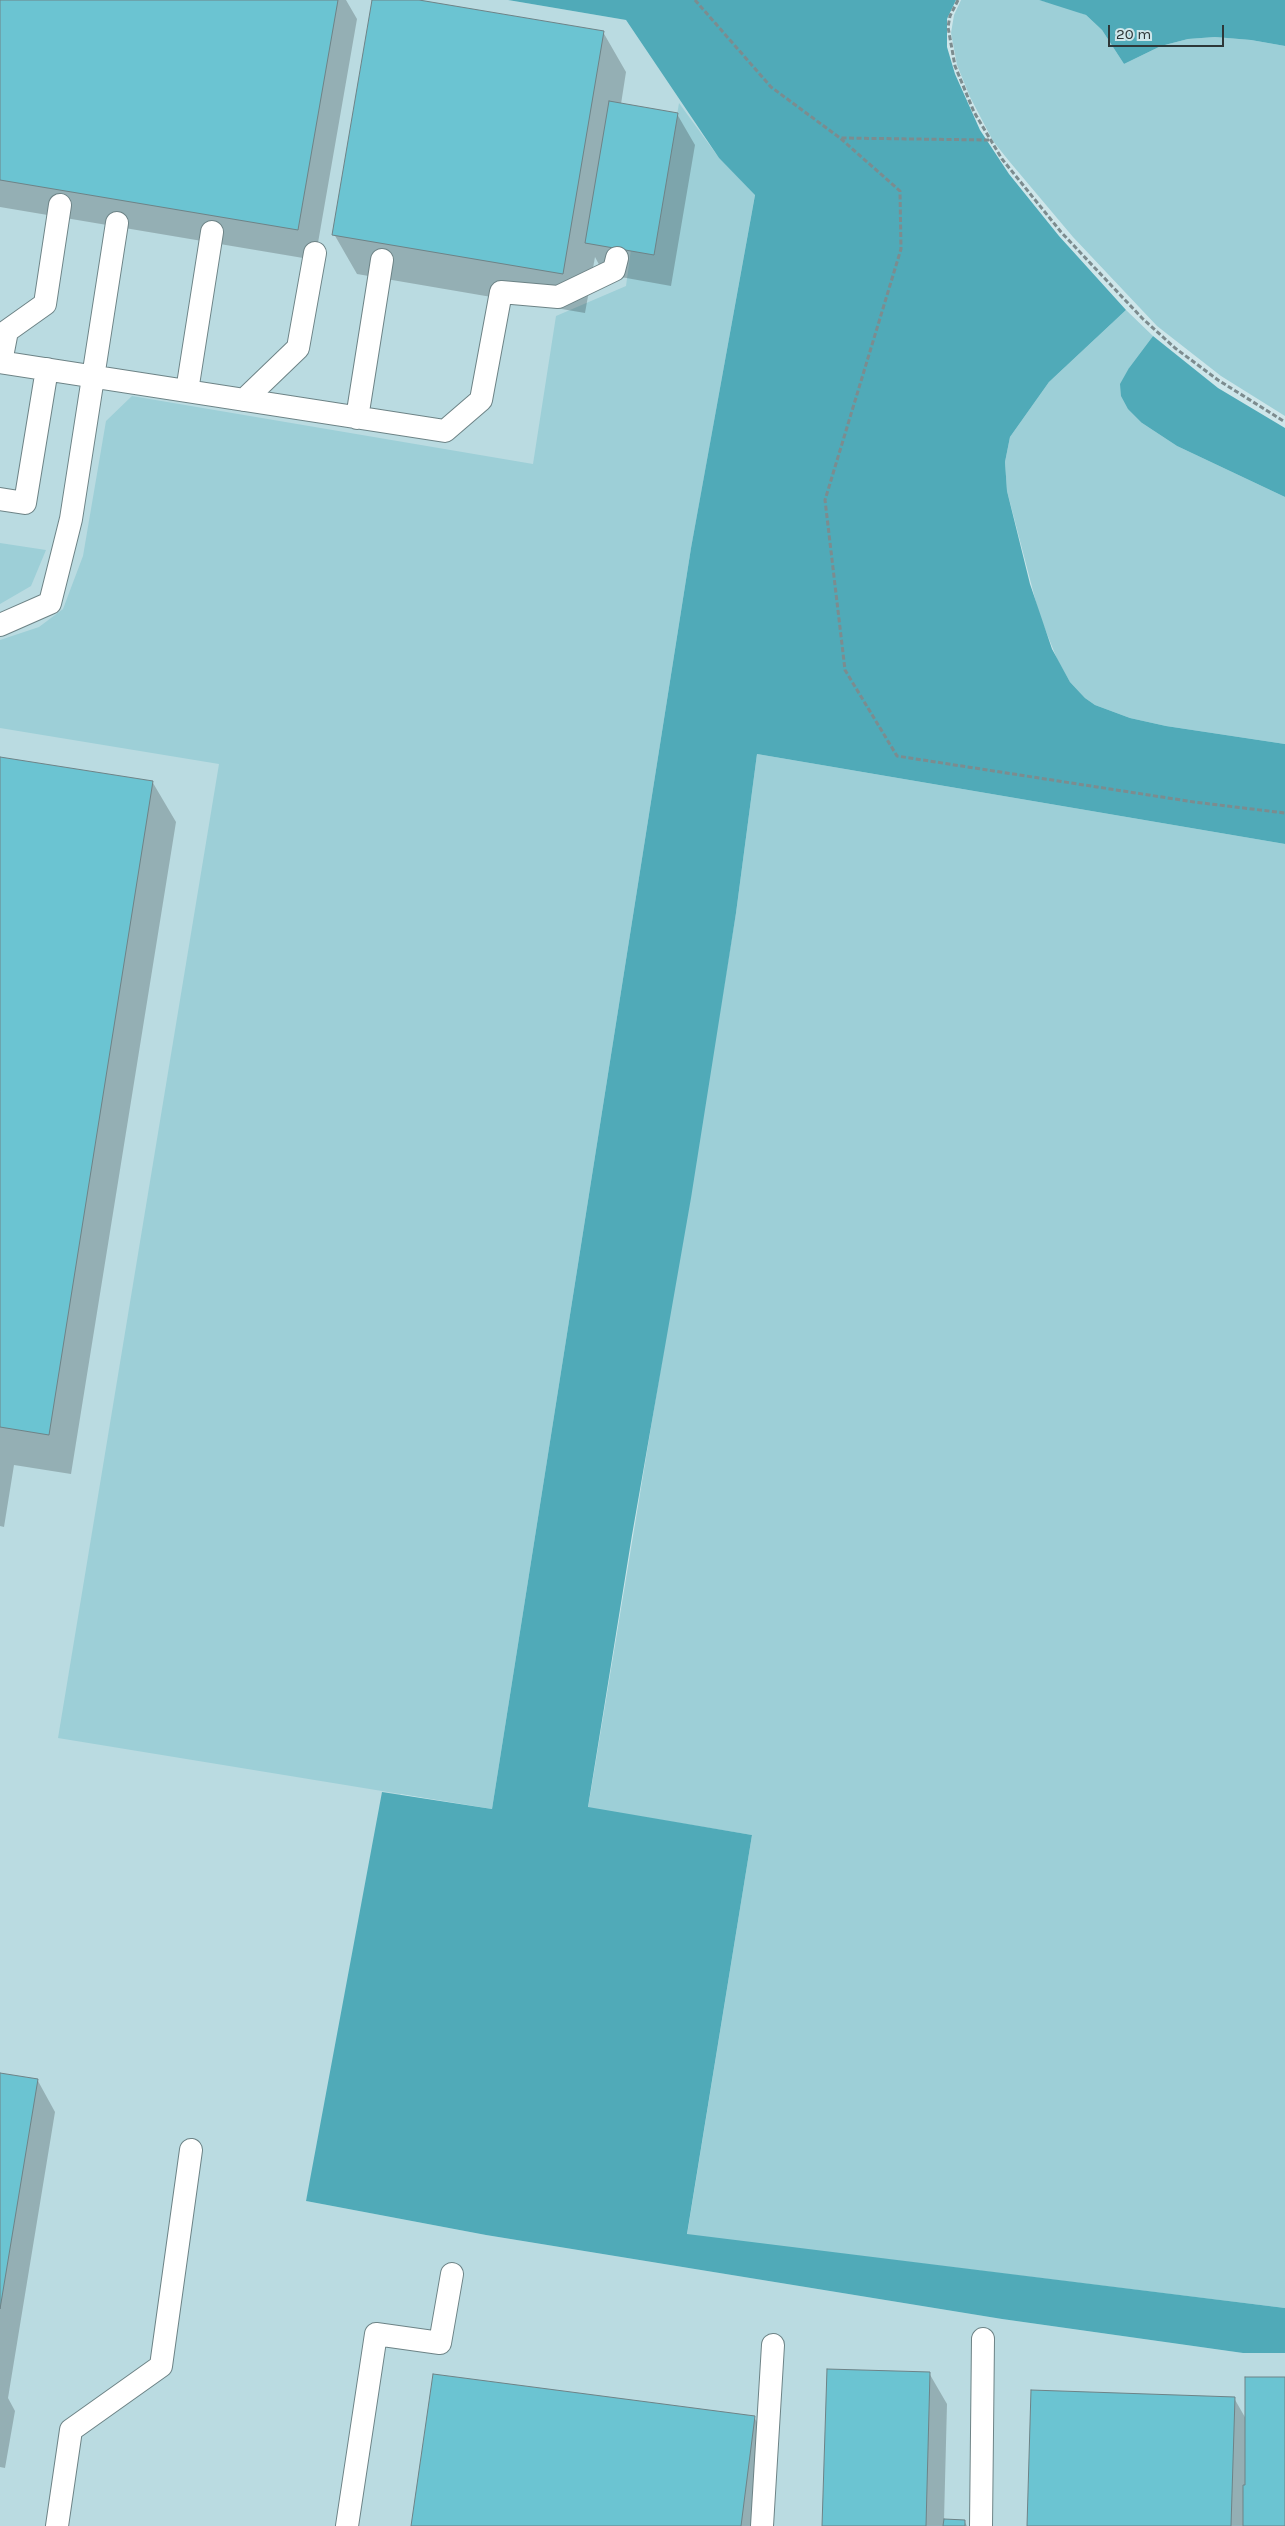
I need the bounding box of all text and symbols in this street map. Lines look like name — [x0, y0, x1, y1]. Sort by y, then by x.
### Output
scale bar — [1110, 15, 1226, 47]
text: 20 m — [1116, 25, 1151, 43]

